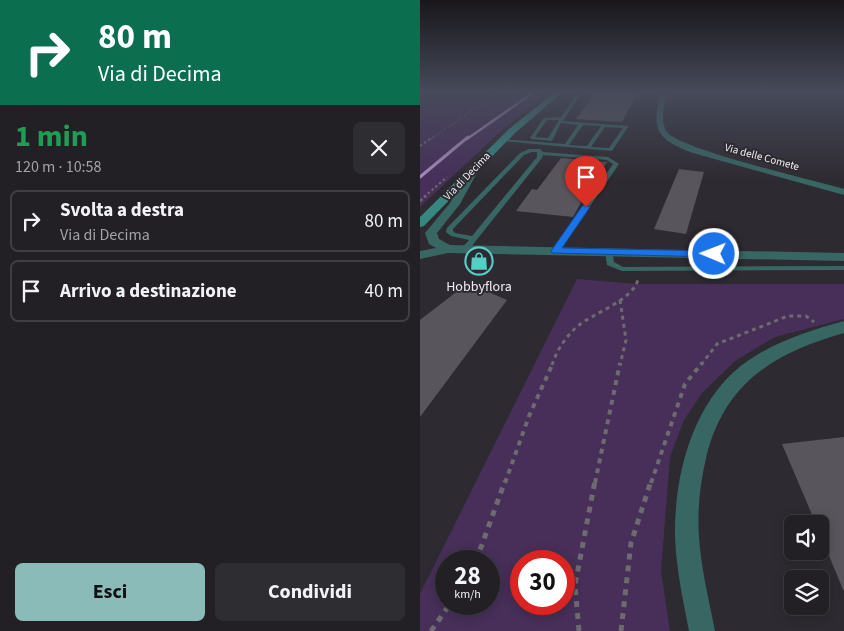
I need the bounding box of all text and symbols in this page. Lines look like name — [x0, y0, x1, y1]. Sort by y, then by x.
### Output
text: 80 m — [98, 12, 172, 62]
icon: right — [15, 20, 80, 85]
text: Via di Decima — [98, 58, 221, 90]
text: 1 min — [15, 115, 88, 158]
button: close — [353, 122, 405, 174]
street label: Via delle Comete — [723, 140, 801, 174]
street label: Via di Decima — [440, 149, 494, 203]
text: 120 m · 10:58 — [15, 156, 102, 178]
pin — [565, 156, 607, 207]
icon: arrive — [572, 163, 600, 191]
text: Svolta a destra — [60, 197, 184, 224]
icon: right — [17, 207, 45, 235]
text: 80 m — [365, 208, 403, 235]
text: Via di Decima — [60, 224, 150, 246]
position arrow — [687, 227, 739, 279]
shop icon: Hobbyflora — [464, 246, 494, 276]
icon: arrive — [17, 277, 45, 305]
place label: Hobbyflora — [446, 277, 512, 297]
text: Arrivo a destinazione — [60, 278, 237, 305]
text: 40 m — [365, 278, 403, 305]
map controls — [784, 515, 829, 615]
button: sound — [784, 515, 829, 560]
speed limit sign: 30 — [510, 550, 575, 615]
text: 28 — [454, 558, 481, 594]
button: Esci — [15, 563, 205, 621]
button: Condividi — [215, 563, 405, 621]
button: layers — [784, 570, 829, 615]
text: km/h — [454, 586, 481, 603]

